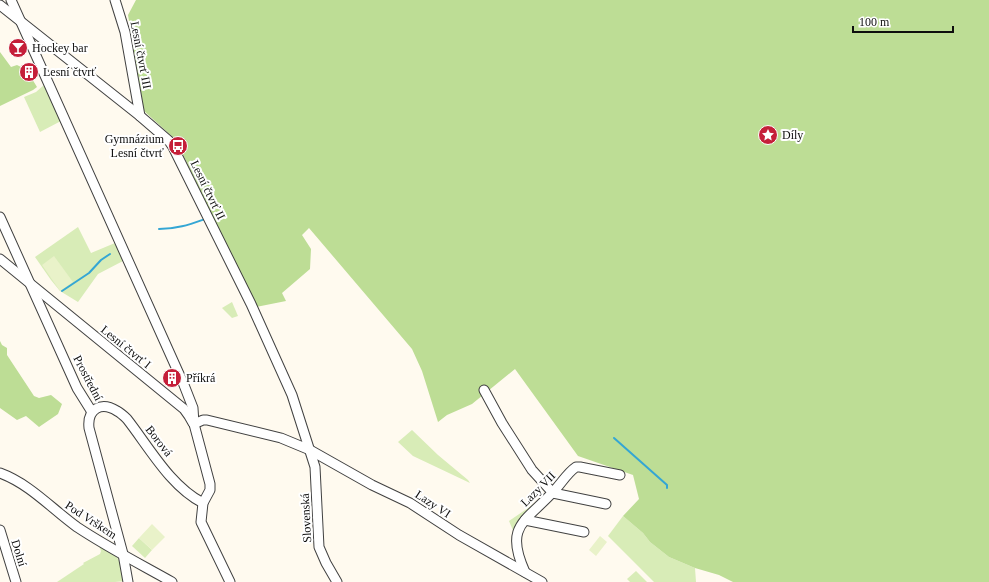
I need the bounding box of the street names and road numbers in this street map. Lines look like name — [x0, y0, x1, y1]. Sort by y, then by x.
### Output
street label: Lesní čtvrť III — [128, 20, 154, 90]
street label: Lesní čtvrť II — [188, 158, 228, 222]
street label: Lesní čtvrť I — [98, 323, 154, 371]
street label: Prostřední — [70, 353, 106, 404]
street label: Borová — [143, 423, 176, 460]
street label: Lazy VII — [518, 469, 558, 509]
street label: Lazy VI — [413, 487, 453, 521]
street label: Slovenská — [298, 492, 314, 543]
street label: Pod Vrškem — [63, 498, 120, 542]
street label: Dolní — [8, 538, 30, 569]

